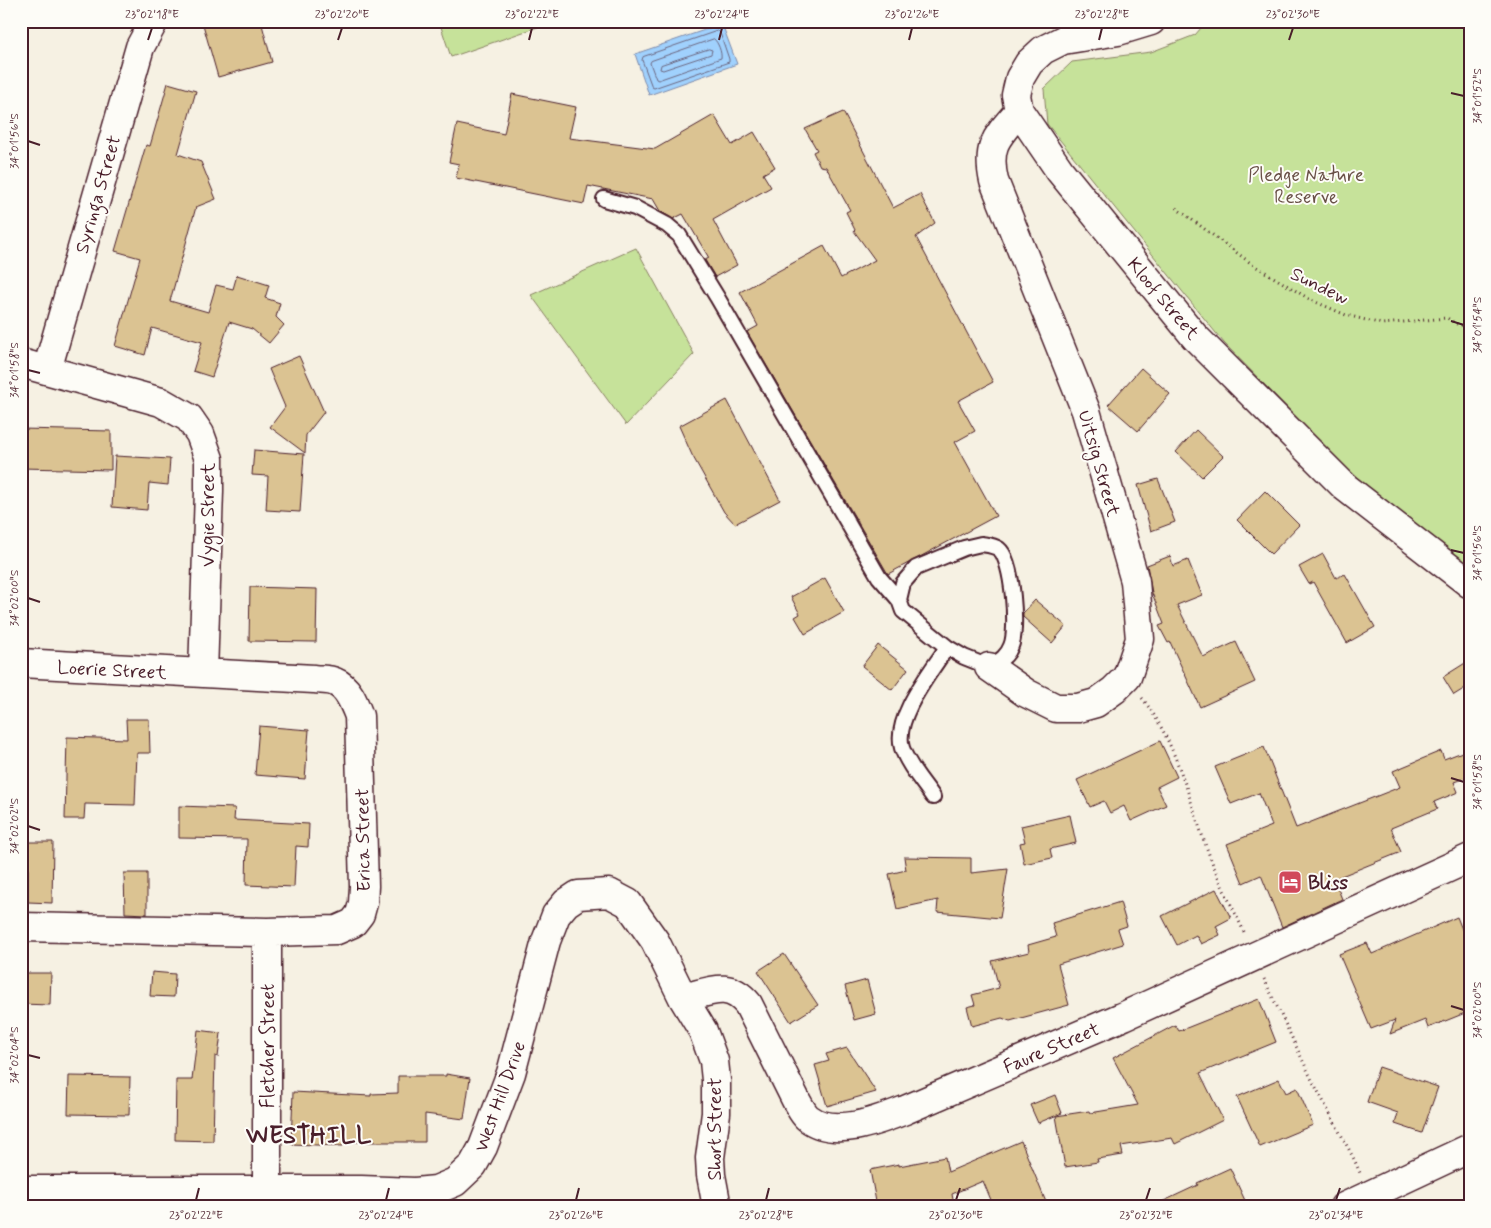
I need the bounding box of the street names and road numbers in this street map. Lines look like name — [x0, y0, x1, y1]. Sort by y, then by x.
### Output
street label: Syringa Street — [70, 132, 130, 257]
street label: Kloof Street — [1121, 253, 1205, 345]
street label: Sundew — [1286, 262, 1353, 311]
street label: Uitsig Street — [1069, 407, 1126, 520]
street label: Vygie Street — [196, 463, 223, 567]
street label: Loerie Street — [57, 655, 167, 686]
street label: Erica Street — [350, 788, 377, 892]
street label: Fletcher Street — [256, 984, 281, 1108]
street label: Faure Street — [1000, 1017, 1104, 1080]
street label: West Hill Drive — [469, 1038, 532, 1155]
street label: Short Street — [703, 1078, 728, 1180]

